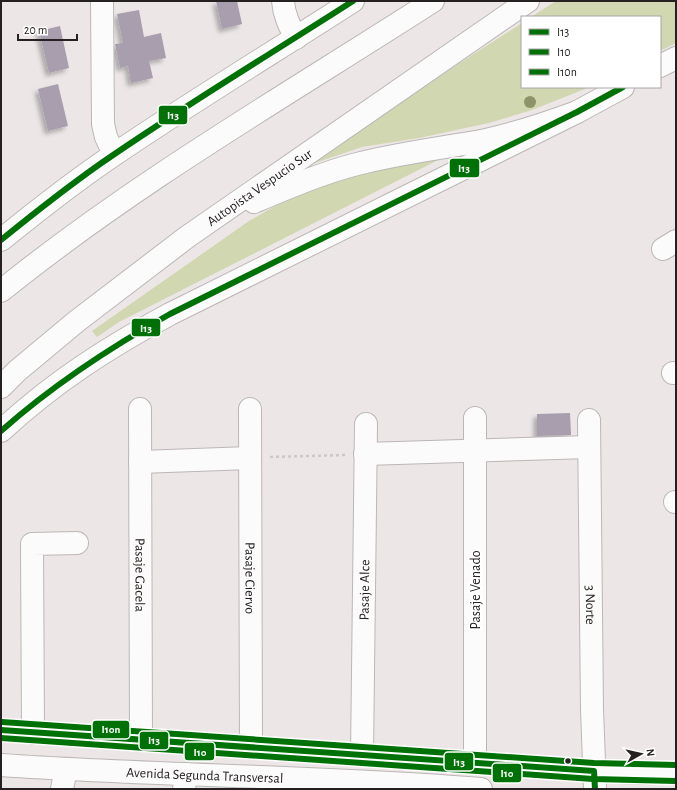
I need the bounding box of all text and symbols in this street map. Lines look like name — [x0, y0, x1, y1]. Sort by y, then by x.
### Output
scale bar — [18, 16, 77, 42]
legend — [521, 16, 661, 88]
text: 20 m — [24, 24, 47, 36]
text: I13 — [557, 26, 569, 38]
text: I10 — [557, 46, 571, 58]
text: I10n — [557, 66, 577, 78]
line badge: I13 — [158, 105, 188, 125]
text: I13 — [167, 110, 179, 121]
street label: Autopista Vespucio Sur — [205, 146, 315, 229]
line badge: I13 — [449, 158, 480, 178]
text: I13 — [458, 163, 470, 174]
line badge: I13 — [131, 318, 161, 337]
text: I13 — [140, 323, 152, 334]
street label: Pasaje Gacela — [132, 538, 147, 613]
street label: Pasaje Ciervo — [242, 542, 257, 614]
street label: Pasaje Venado — [469, 550, 483, 630]
street label: Pasaje Alce — [358, 559, 372, 621]
street label: 3 Norte — [583, 585, 597, 625]
line badge: I10n — [92, 720, 130, 739]
text: I10n — [102, 724, 121, 735]
line badge: I13 — [139, 731, 169, 750]
north arrow — [621, 734, 661, 774]
text: I13 — [148, 735, 160, 746]
line badge: I10 — [184, 742, 215, 761]
text: I10 — [194, 747, 207, 758]
text: N — [644, 748, 656, 757]
line badge: I13 — [444, 752, 474, 771]
unlabelled marker — [563, 756, 573, 766]
text: I13 — [453, 757, 465, 768]
line badge: I10 — [492, 763, 522, 783]
street label: Avenida Segunda Transversal — [126, 766, 284, 786]
text: I10 — [501, 768, 514, 779]

